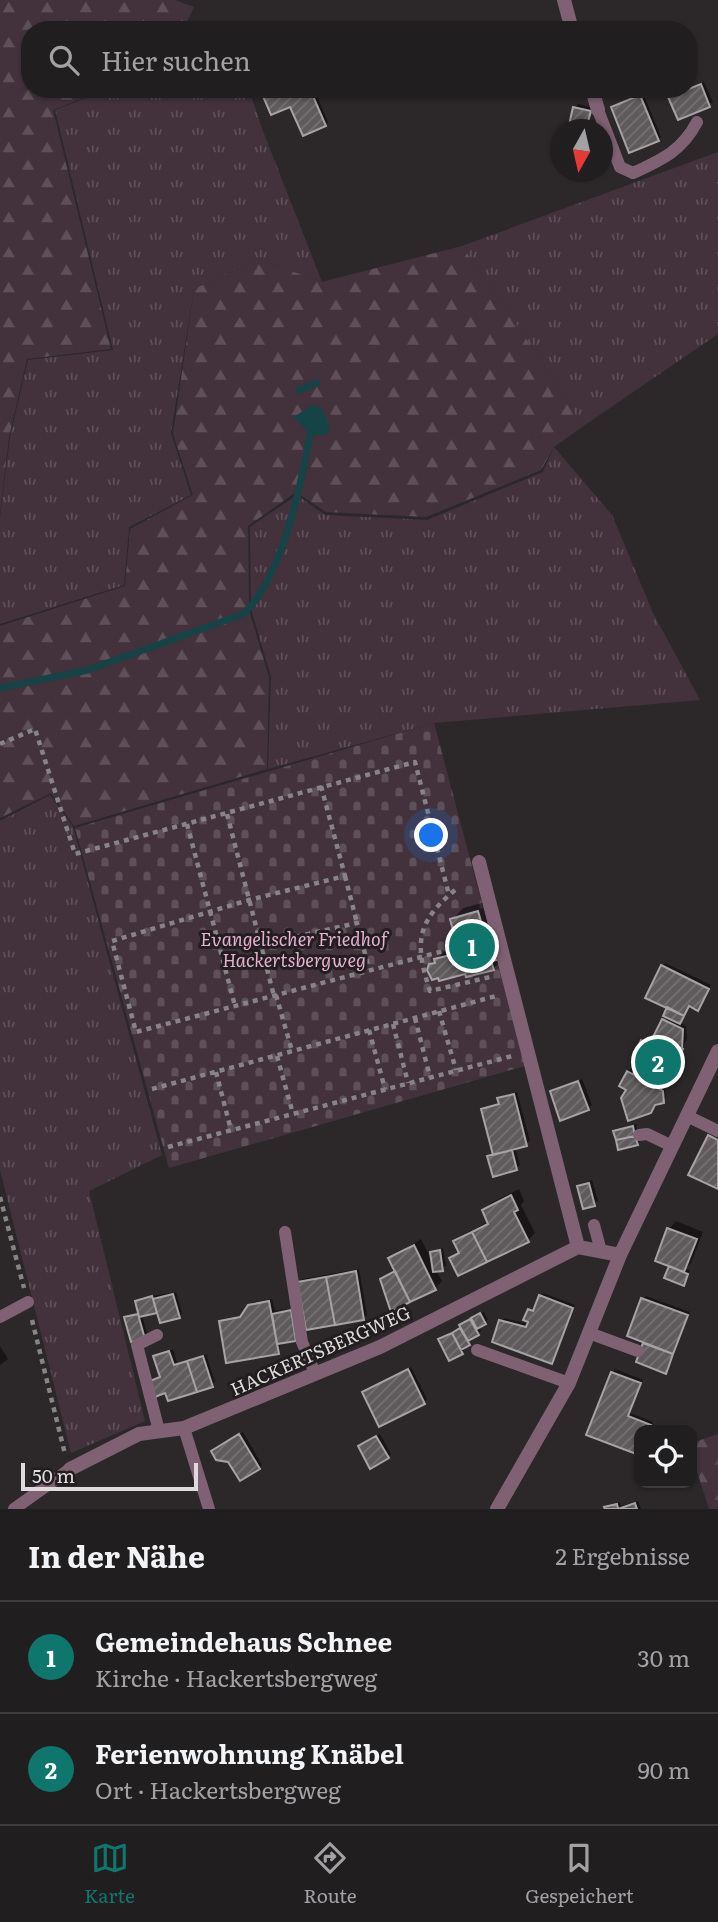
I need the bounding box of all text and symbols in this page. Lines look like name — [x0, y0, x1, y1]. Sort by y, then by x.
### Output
search box — [21, 21, 697, 98]
text: Hier suchen — [101, 40, 251, 79]
icon: search — [45, 41, 83, 79]
north arrow — [550, 119, 613, 182]
your location — [414, 818, 448, 852]
pin: 1 — [449, 920, 495, 972]
park label: Evangelischer Friedhof Hackertsbergweg — [200, 925, 390, 973]
pin: 2 — [635, 1036, 681, 1088]
street label: HACKERTSBERGWEG — [226, 1298, 414, 1402]
map controls — [634, 1425, 697, 1488]
button: locate — [634, 1425, 697, 1488]
scale bar — [21, 1460, 198, 1492]
text: 50 m — [32, 1461, 75, 1489]
text: In der Nähe — [28, 1533, 205, 1577]
text: 2 Ergebnisse — [555, 1538, 690, 1572]
text: Gemeindehaus Schnee — [95, 1621, 392, 1660]
text: 1 — [46, 1640, 56, 1674]
text: 30 m — [637, 1640, 690, 1674]
text: Kirche · Hackertsbergweg — [95, 1660, 377, 1694]
text: Ferienwohnung Knäbel — [95, 1733, 404, 1772]
text: 2 — [45, 1752, 57, 1786]
text: 90 m — [638, 1752, 690, 1786]
text: Ort · Hackertsbergweg — [95, 1772, 341, 1806]
tab: Karte — [84, 1839, 135, 1909]
tab: Route — [303, 1839, 357, 1909]
tab: Gespeichert — [525, 1839, 634, 1909]

